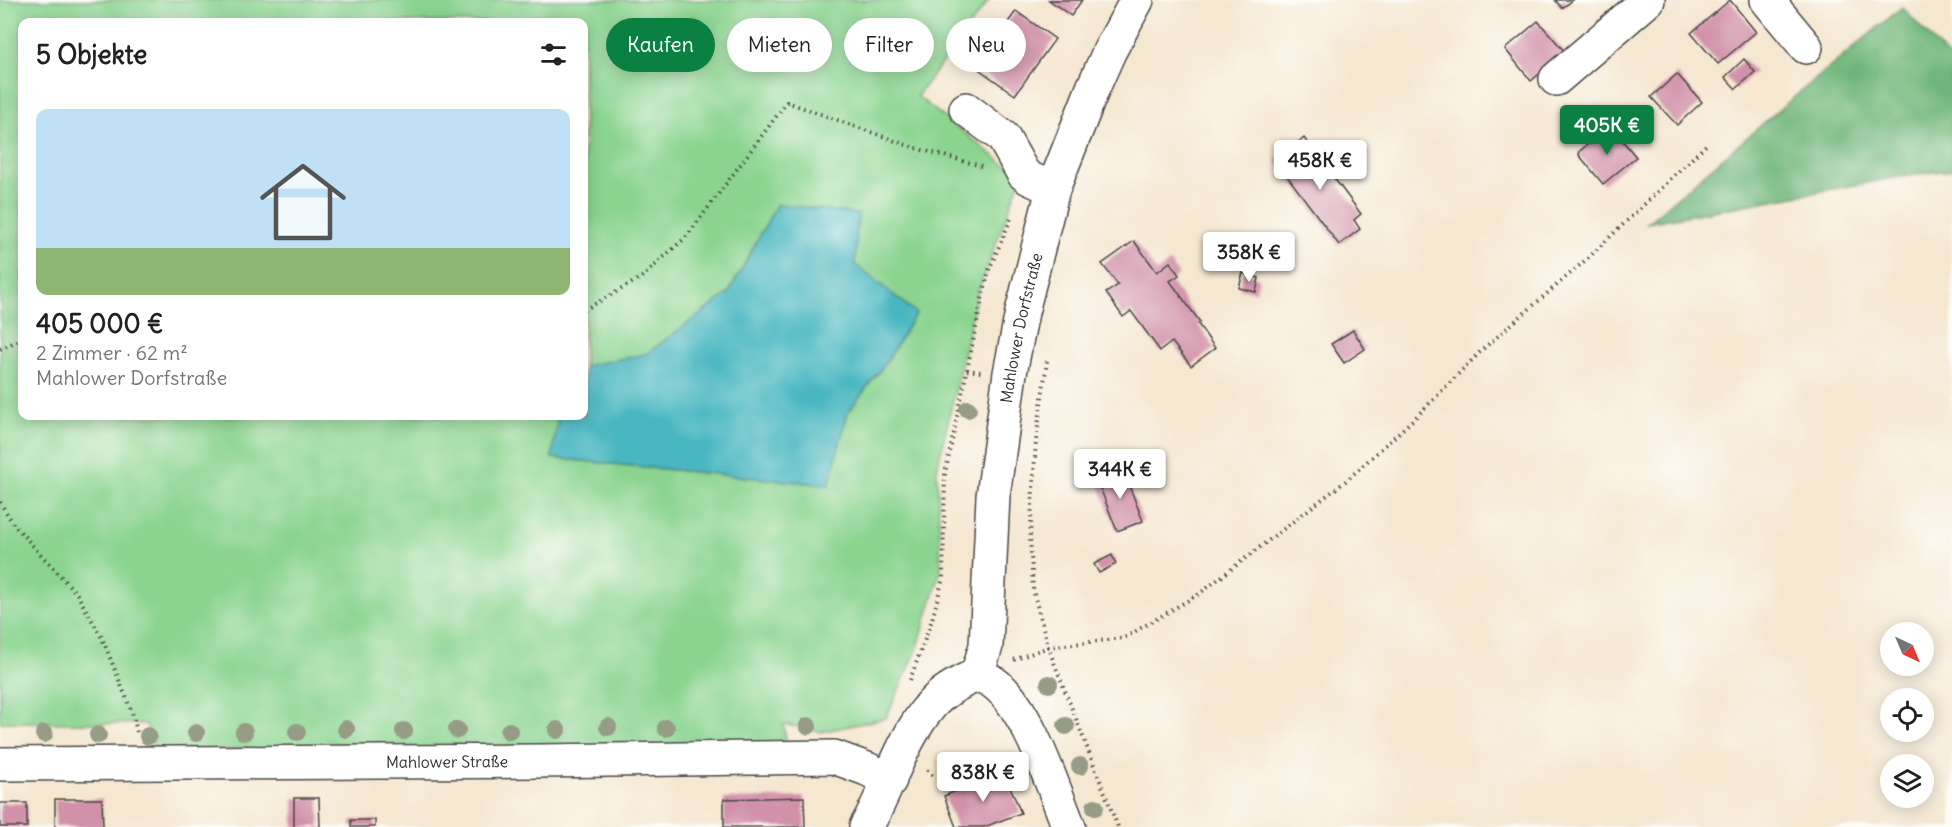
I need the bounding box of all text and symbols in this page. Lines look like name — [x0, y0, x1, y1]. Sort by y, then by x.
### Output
chip: Kaufen — [606, 18, 715, 72]
chip: Mieten — [727, 18, 832, 72]
chip: Filter — [844, 18, 934, 72]
chip: Neu — [946, 18, 1026, 72]
text: 5 Objekte — [36, 38, 147, 71]
icon: filters — [537, 38, 570, 71]
pin: 405K € — [1558, 105, 1656, 156]
text: 405K € — [1574, 112, 1640, 137]
pin: 458K € — [1271, 140, 1369, 191]
text: 458K € — [1288, 147, 1352, 172]
icon: home — [249, 148, 357, 256]
pin: 358K € — [1200, 232, 1298, 283]
text: 358K € — [1217, 239, 1281, 264]
street label: Mahlower Dorfstraße — [996, 251, 1047, 404]
text: 405 000 € — [36, 307, 164, 340]
text: 2 Zimmer · 62 m² — [36, 340, 188, 365]
text: Mahlower Dorfstraße — [36, 365, 227, 390]
pin: 344K € — [1071, 449, 1169, 500]
text: 344K € — [1088, 456, 1152, 481]
north arrow — [1880, 622, 1934, 676]
map controls — [1880, 622, 1934, 808]
button: locate — [1880, 688, 1934, 742]
street label: Mahlower Straße — [386, 751, 508, 772]
pin: 838K € — [934, 752, 1032, 803]
button: layers — [1880, 754, 1934, 808]
text: 838K € — [951, 759, 1015, 784]

